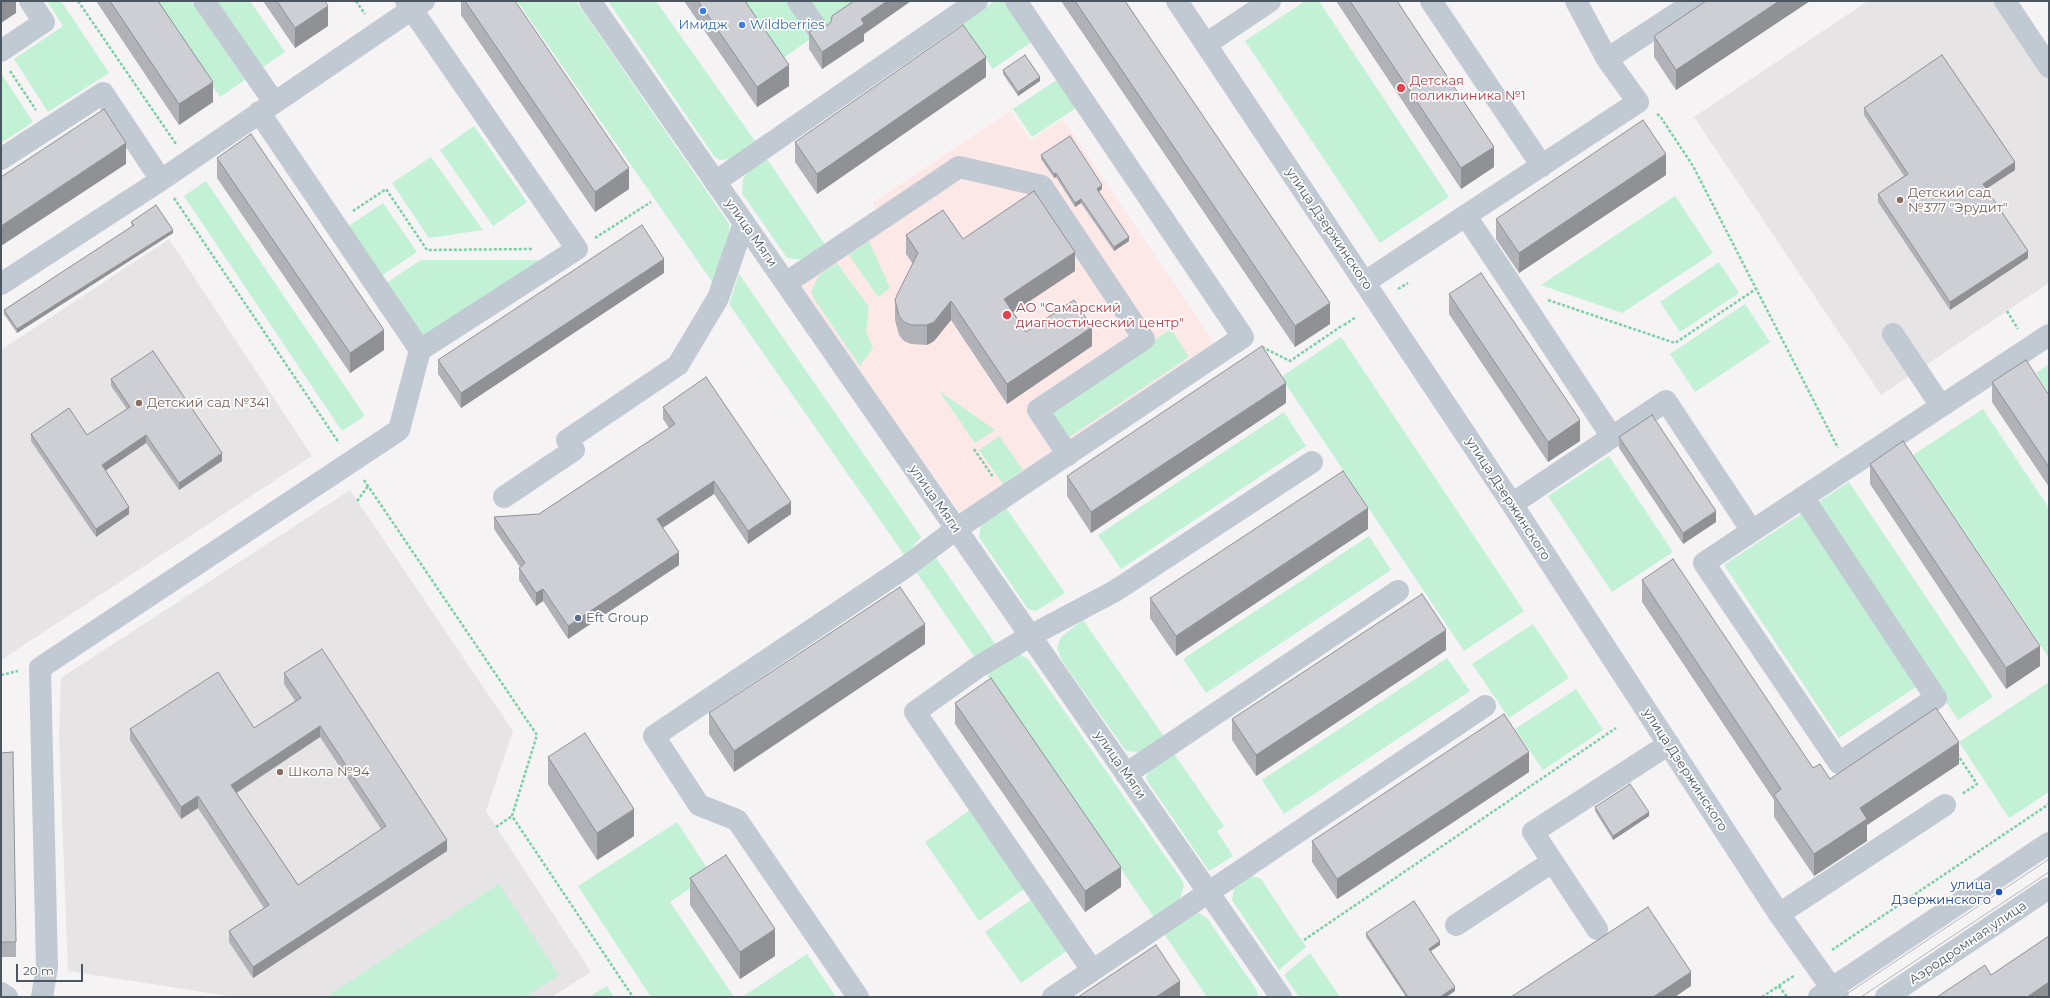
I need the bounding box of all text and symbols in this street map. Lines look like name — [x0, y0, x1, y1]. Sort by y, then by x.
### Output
marker: Имидж — [698, 6, 708, 16]
place label: Имидж — [678, 17, 728, 33]
place label: Wildberries — [750, 17, 825, 33]
marker: Wildberries — [737, 20, 747, 30]
place label: Детская поликлиника №1 — [1410, 73, 1526, 104]
marker: Детская поликлиника №1 — [1395, 82, 1407, 94]
street label: улица Дзержинского — [1282, 165, 1376, 293]
place label: Детский сад №377 "Эрудит" — [1908, 185, 2008, 216]
marker: Детский сад №377 "Эрудит" — [1895, 195, 1905, 205]
street label: улица Мяги — [722, 196, 780, 270]
place label: АО "Самарский диагностический центр" — [1016, 300, 1184, 331]
marker: АО "Самарский диагностический центр" — [1001, 309, 1013, 321]
place label: Детский сад №341 — [147, 395, 270, 411]
marker: Детский сад №341 — [134, 398, 144, 408]
street label: улица Дзержинского — [1462, 435, 1554, 563]
street label: улица Мяги — [906, 462, 964, 536]
place label: Eft Group — [586, 610, 649, 626]
marker: Eft Group — [573, 613, 583, 623]
street label: улица Дзержинского — [1639, 706, 1731, 834]
street label: улица Мяги — [1091, 728, 1149, 802]
place label: Школа №94 — [288, 764, 370, 780]
marker: Школа №94 — [275, 767, 285, 777]
place label: улица Дзержинского — [1892, 877, 1991, 908]
marker: улица Дзержинского — [1994, 887, 2004, 897]
street label: Аэродромная улица — [1906, 898, 2030, 988]
scale bar — [18, 956, 85, 982]
text: 20 m — [23, 963, 54, 978]

